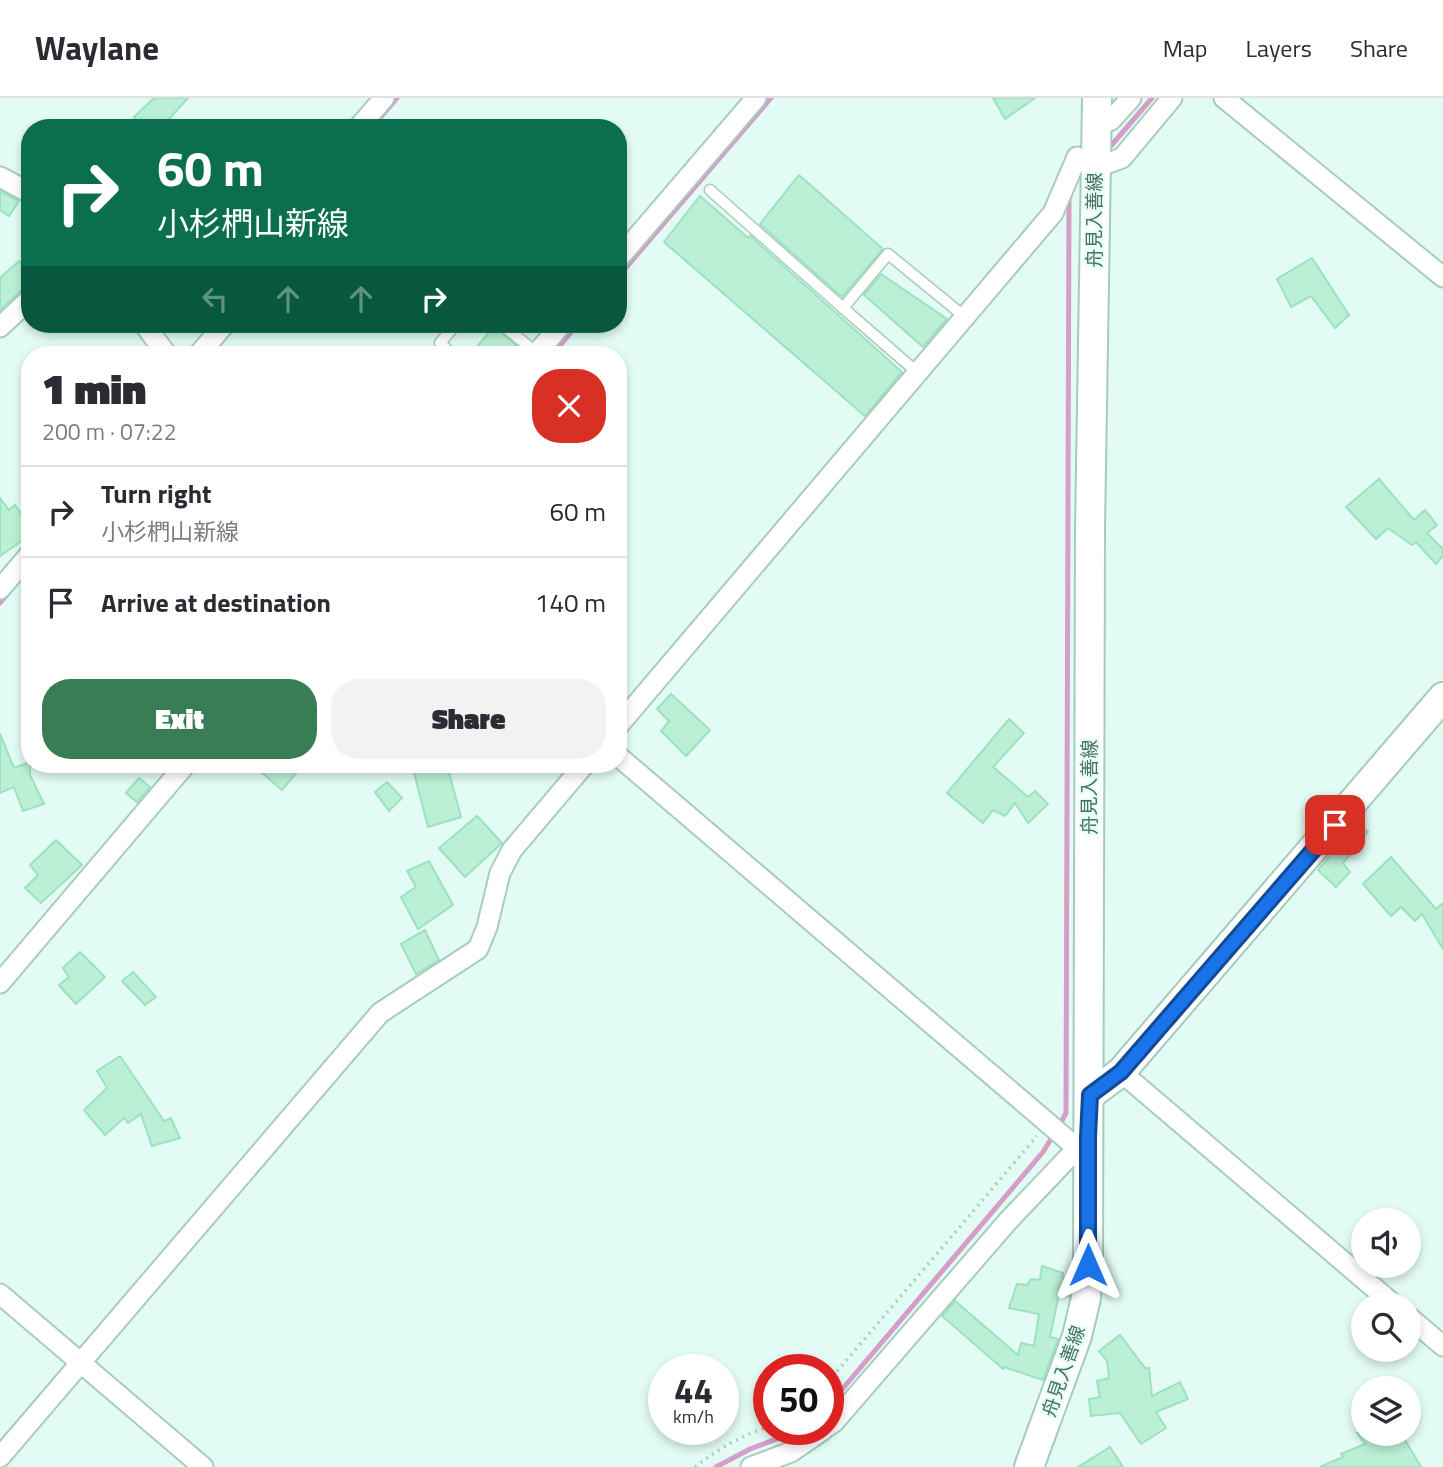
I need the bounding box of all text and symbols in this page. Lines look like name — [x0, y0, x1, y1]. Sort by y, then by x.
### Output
text: Waylane — [35, 23, 159, 73]
text: Map — [1163, 30, 1208, 66]
text: Layers — [1246, 30, 1312, 66]
text: Share — [1350, 30, 1408, 66]
text: 60 m — [157, 130, 264, 205]
icon: right — [42, 147, 133, 238]
street label: 舟見入善線 — [1079, 172, 1108, 268]
text: 小杉椚山新線 — [157, 199, 349, 247]
icon: left — [196, 280, 234, 318]
icon: ahead — [269, 280, 307, 318]
icon: ahead — [342, 280, 380, 318]
icon: right — [415, 280, 453, 318]
text: 1 min — [42, 356, 146, 420]
button: close — [532, 369, 606, 443]
text: 200 m · 07:22 — [42, 414, 177, 449]
text: Turn right — [101, 474, 212, 513]
text: 60 m — [549, 492, 606, 531]
icon: right — [42, 493, 80, 531]
text: 小杉椚山新線 — [101, 514, 239, 549]
text: Arrive at destination — [101, 583, 331, 622]
text: 140 m — [535, 583, 606, 622]
icon: arrive — [42, 584, 80, 622]
button: Exit — [42, 679, 317, 759]
button: Share — [331, 679, 606, 759]
street label: 舟見入善線 — [1074, 739, 1103, 835]
pin — [1305, 795, 1365, 855]
icon: arrive — [1316, 806, 1354, 844]
map controls — [1351, 1208, 1421, 1446]
button: sound — [1351, 1208, 1421, 1278]
position arrow — [1051, 1228, 1125, 1302]
button: search — [1351, 1292, 1421, 1362]
street label: 舟見入善線 — [1033, 1321, 1092, 1420]
speed limit sign: 50 — [753, 1354, 844, 1445]
text: 44 — [674, 1363, 713, 1417]
button: layers — [1351, 1376, 1421, 1446]
text: km/h — [673, 1403, 714, 1430]

